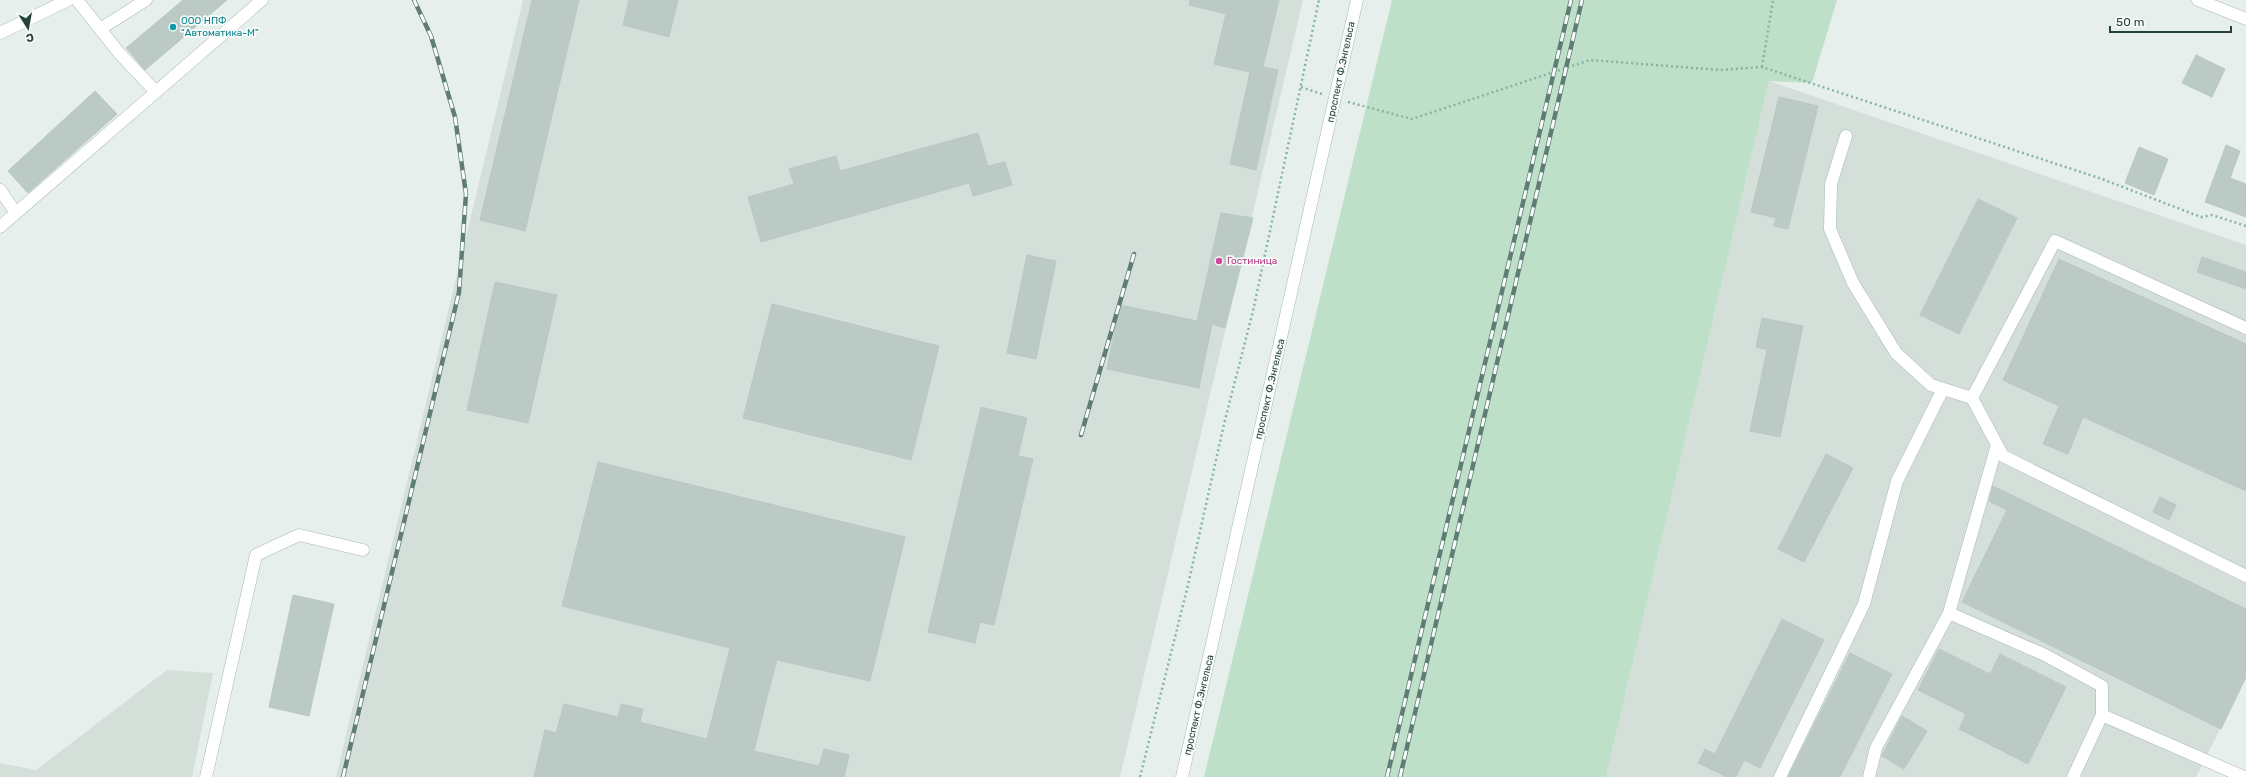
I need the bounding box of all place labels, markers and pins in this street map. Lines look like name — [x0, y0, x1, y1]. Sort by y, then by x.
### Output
place label: ООО НПФ "Автоматика-М" — [181, 15, 259, 39]
marker: ООО НПФ "Автоматика-М" — [168, 22, 178, 32]
place label: Гостиница — [1227, 255, 1277, 267]
marker: Гостиница — [1214, 256, 1224, 266]

